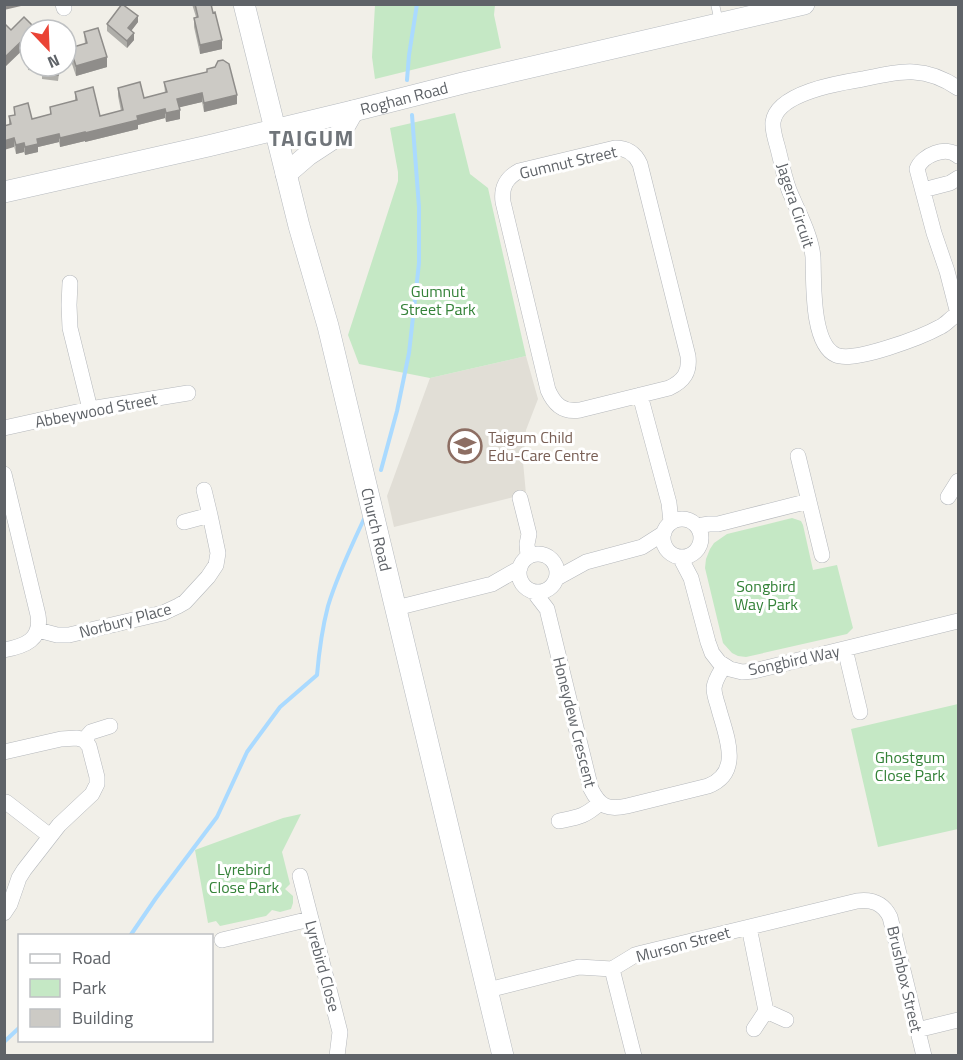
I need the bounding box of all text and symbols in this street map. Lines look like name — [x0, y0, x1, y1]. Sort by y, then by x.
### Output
north arrow — [18, 18, 78, 78]
text: N — [44, 49, 64, 75]
street label: Roghan Road — [358, 75, 451, 121]
district label: TAIGUM — [269, 121, 355, 155]
street label: Gumnut Street — [517, 139, 619, 185]
street label: Jagera Circuit — [771, 159, 821, 251]
park label: Gumnut Street Park — [400, 279, 476, 321]
street label: Abbeywood Street — [33, 386, 160, 434]
place label: Taigum Child Edu-Care Centre — [488, 425, 599, 467]
school or university icon: Taigum Child Edu-Care Centre — [447, 428, 483, 464]
street label: Church Road — [355, 485, 398, 574]
park label: Songbird Way Park — [734, 574, 798, 616]
street label: Norbury Place — [76, 596, 174, 644]
street label: Songbird Way — [746, 639, 842, 681]
street label: Honeydew Crescent — [547, 654, 603, 790]
park label: Ghostgum Close Park — [875, 745, 946, 787]
park label: Lyrebird Close Park — [209, 857, 280, 899]
street label: Lyrebird Close — [299, 918, 347, 1014]
street label: Murson Street — [633, 920, 733, 968]
street label: Brushbox Street — [881, 923, 929, 1035]
legend — [18, 934, 213, 1042]
text: Road — [72, 944, 111, 971]
text: Park — [72, 974, 107, 1001]
text: Building — [72, 1004, 133, 1031]

